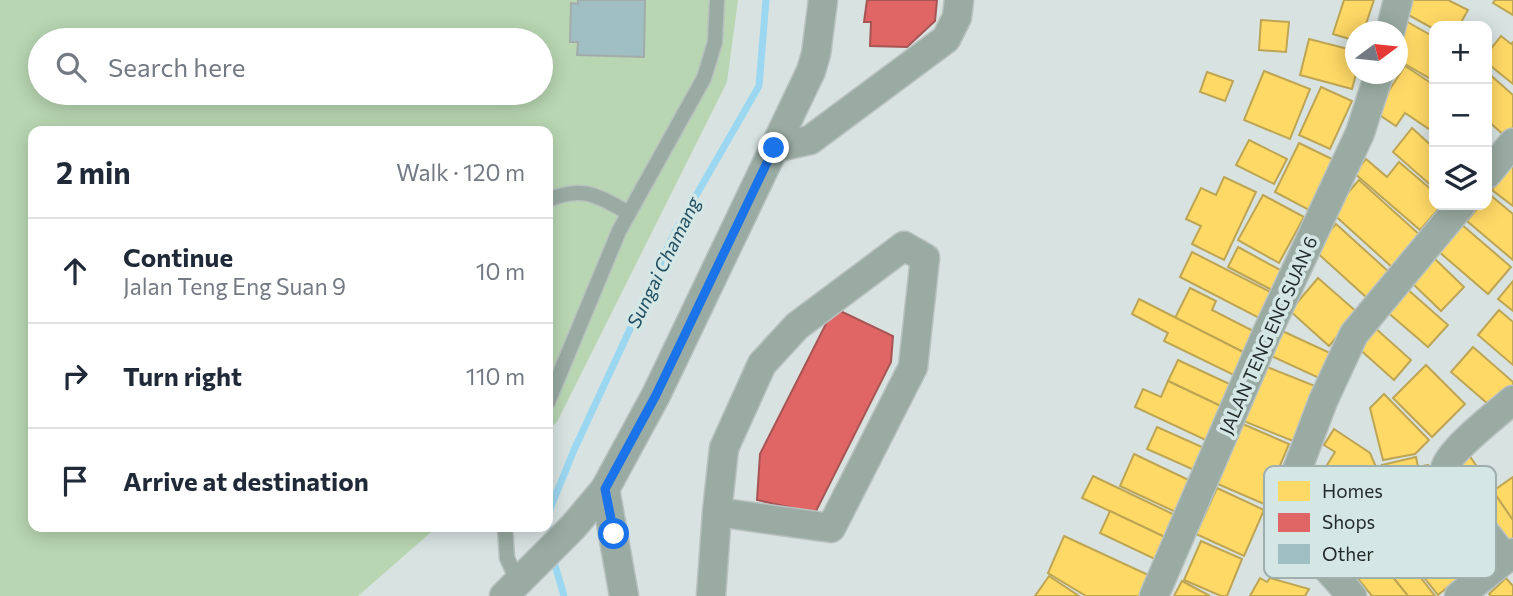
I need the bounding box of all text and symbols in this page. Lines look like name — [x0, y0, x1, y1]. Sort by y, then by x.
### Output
north arrow — [1345, 21, 1408, 84]
map controls — [1429, 21, 1492, 210]
button: + — [1429, 21, 1492, 84]
search box — [28, 28, 553, 105]
icon: search — [52, 48, 90, 86]
text: Search here — [108, 51, 246, 82]
button: − — [1429, 84, 1492, 147]
route end — [758, 132, 789, 163]
button: layers — [1429, 147, 1492, 210]
text: 2 min — [56, 153, 131, 190]
text: Walk · 120 m — [396, 158, 525, 186]
water label: Sungai Chamang — [621, 192, 705, 331]
street label: JALAN TENG ENG SUAN 6 — [1214, 233, 1322, 437]
text: Continue — [123, 241, 233, 272]
icon: ahead — [56, 252, 94, 290]
text: 10 m — [476, 257, 525, 285]
text: Jalan Teng Eng Suan 9 — [123, 272, 346, 300]
icon: right — [56, 357, 94, 395]
text: Turn right — [123, 360, 242, 391]
text: 110 m — [466, 362, 525, 390]
icon: arrive — [56, 462, 94, 500]
text: Arrive at destination — [123, 465, 369, 496]
legend — [1264, 466, 1496, 578]
text: Homes — [1322, 479, 1383, 502]
text: Shops — [1322, 510, 1375, 533]
route start — [598, 518, 629, 549]
text: Other — [1322, 542, 1374, 565]

